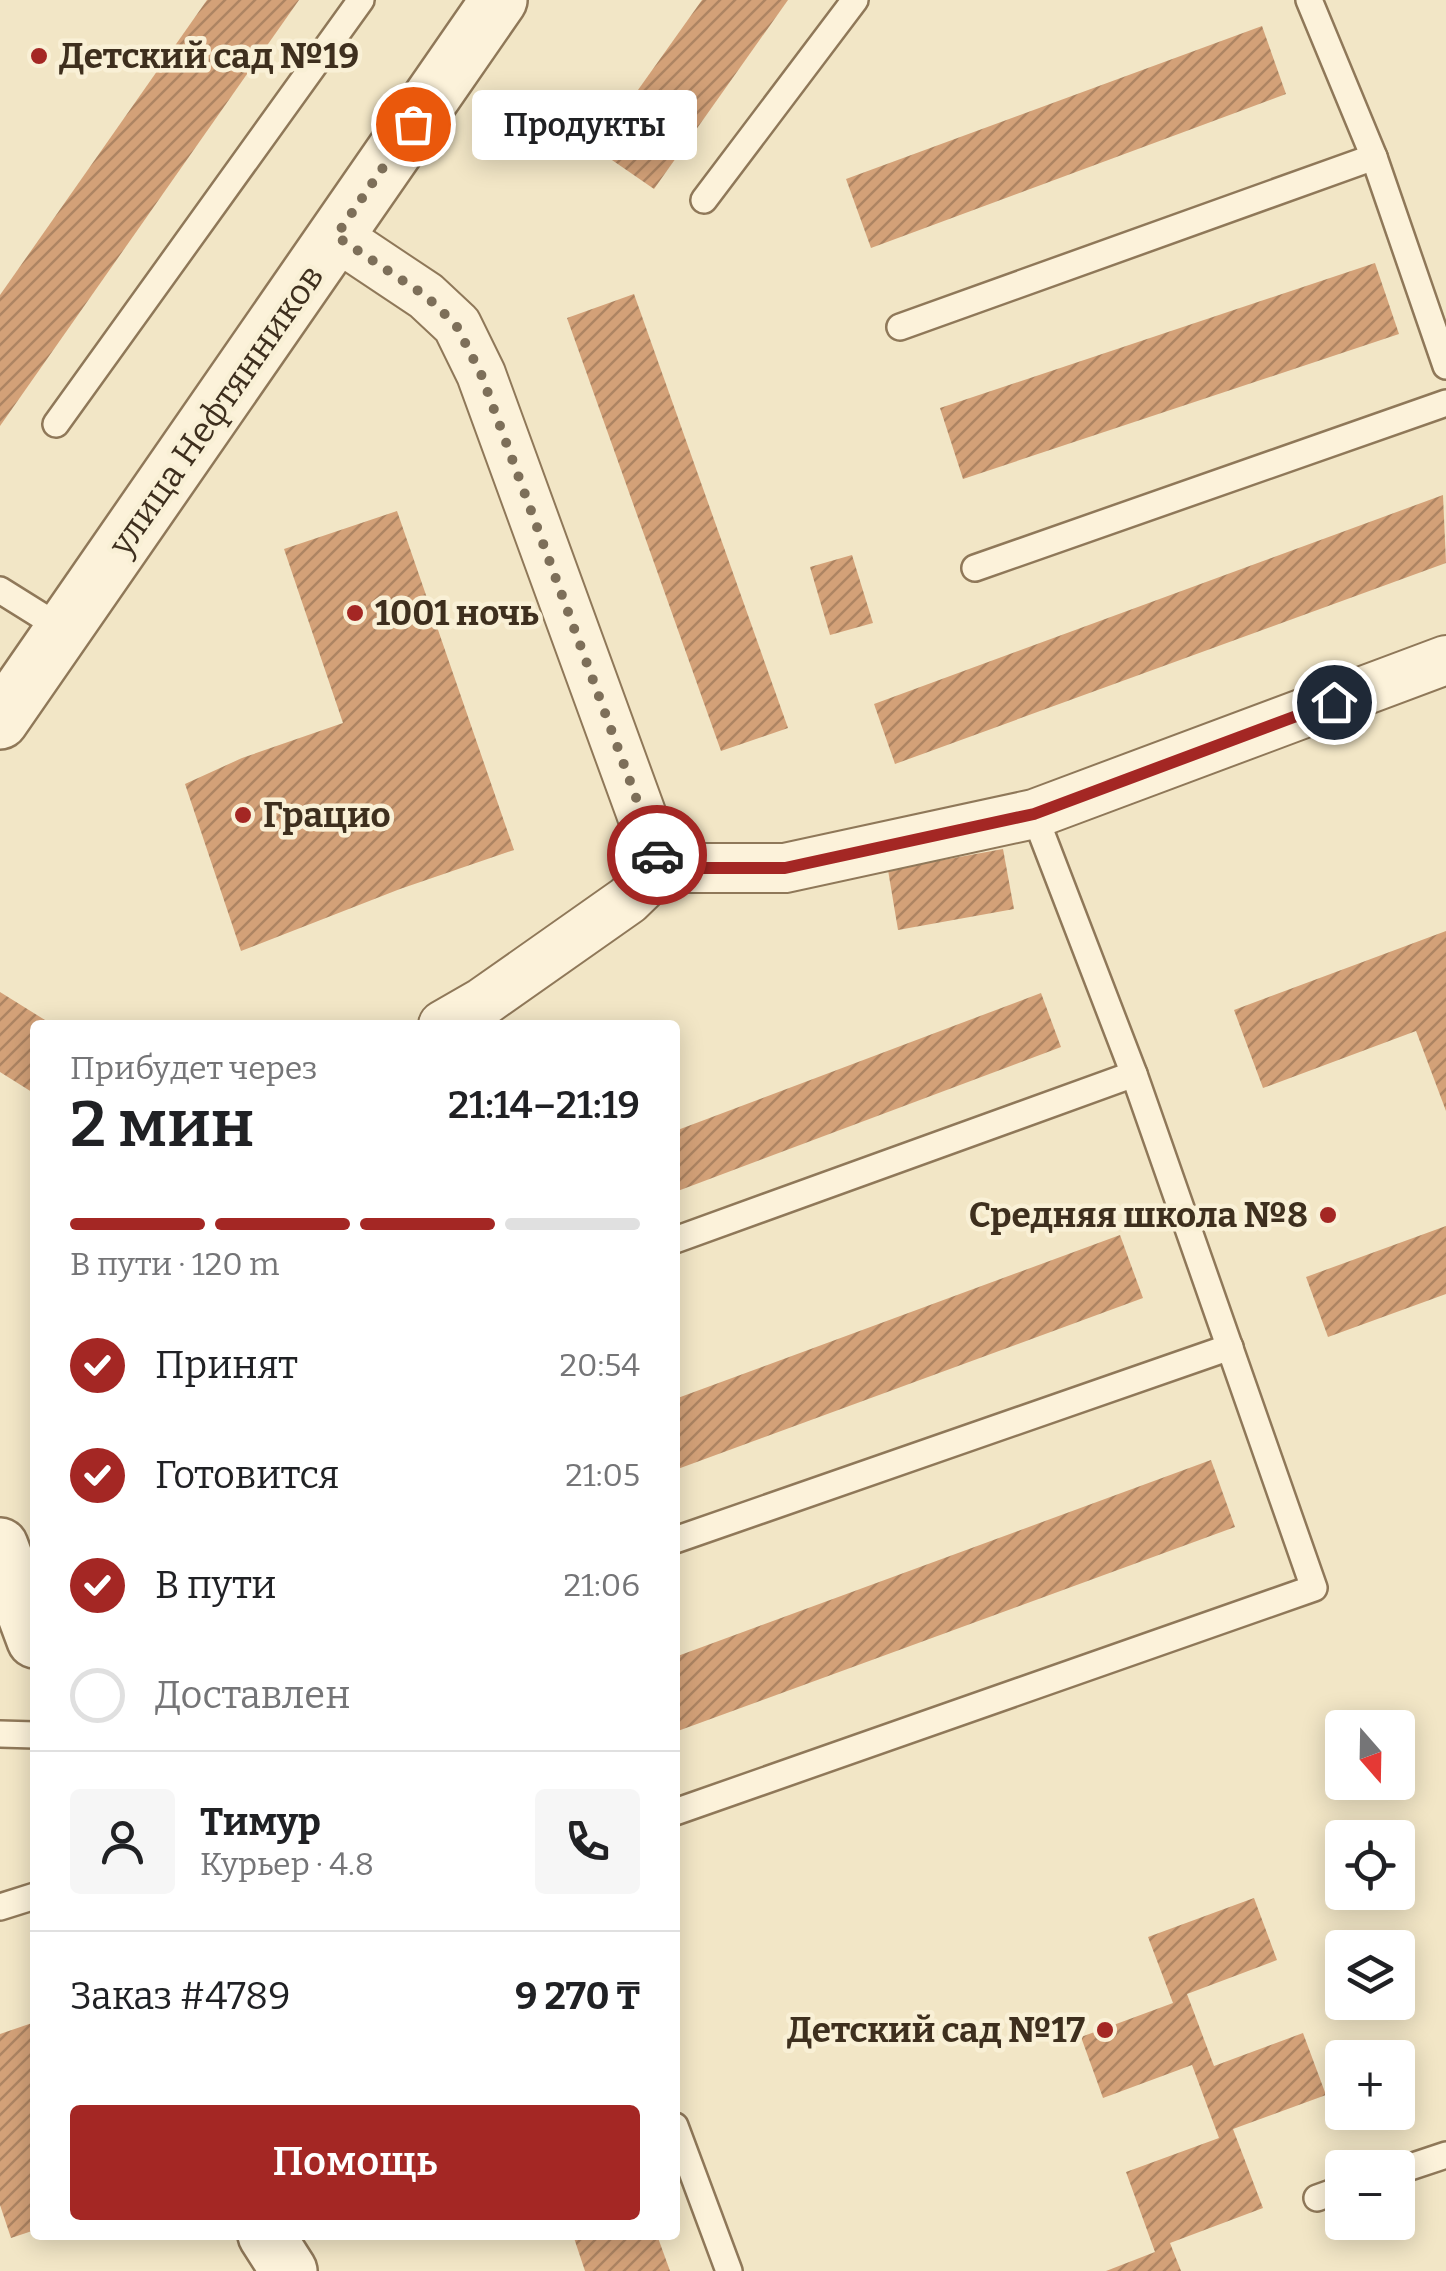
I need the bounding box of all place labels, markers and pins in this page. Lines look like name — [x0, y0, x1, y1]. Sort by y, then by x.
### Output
place label: Детский сад №19 — [59, 35, 359, 77]
marker: Детский сад №19 — [28, 45, 50, 67]
pin — [371, 82, 456, 167]
callout: Продукты — [473, 89, 698, 159]
place label: 1001 ночь — [375, 592, 539, 634]
marker: 1001 ночь — [344, 602, 366, 624]
pin — [1292, 660, 1377, 745]
place label: Грацио — [263, 794, 391, 836]
marker: Грацио — [232, 804, 254, 826]
place label: Средняя школа №8 — [969, 1194, 1308, 1236]
marker: Средняя школа №8 — [1317, 1204, 1339, 1226]
place label: Детский сад №17 — [787, 2009, 1085, 2051]
marker: Детский сад №17 — [1094, 2019, 1116, 2041]

